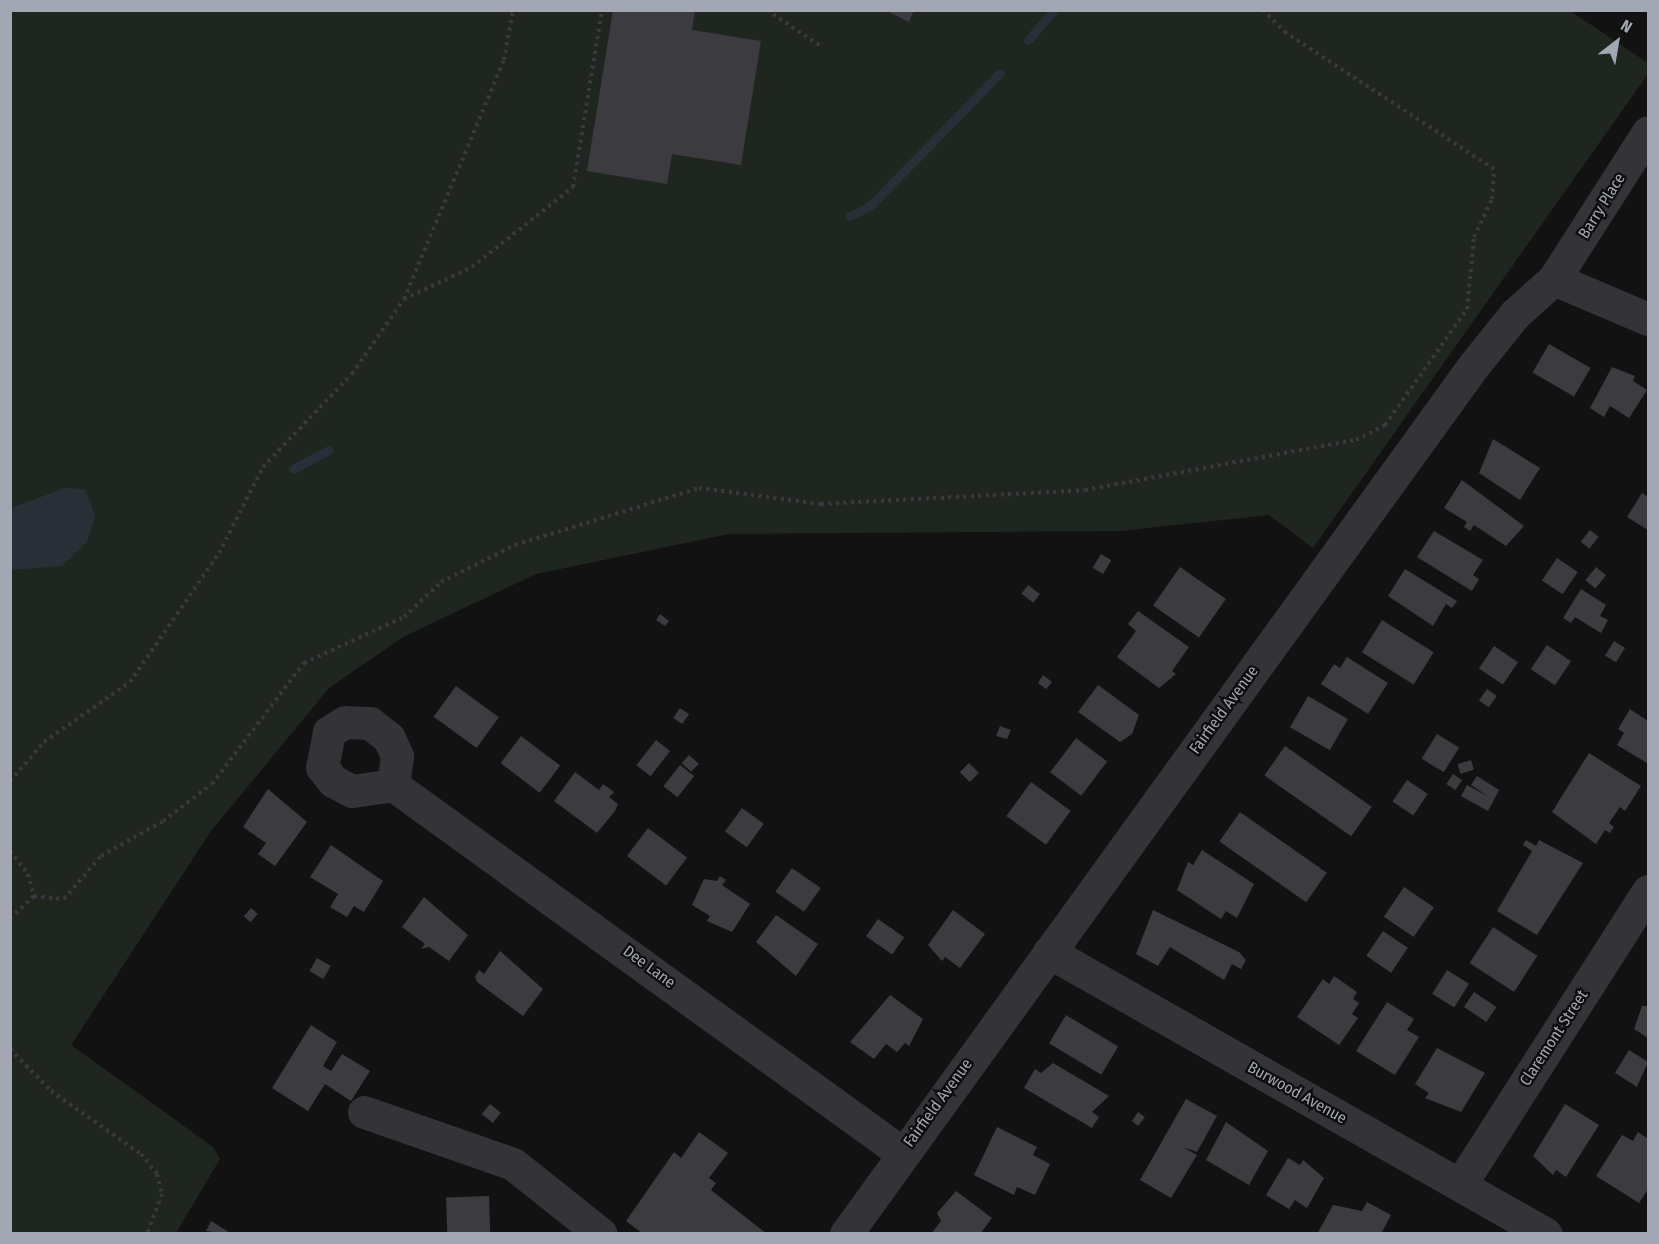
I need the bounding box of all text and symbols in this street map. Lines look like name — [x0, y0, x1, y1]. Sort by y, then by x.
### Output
north arrow — [1587, 12, 1647, 72]
text: N — [1618, 16, 1636, 37]
street label: Barry Place — [1574, 170, 1630, 242]
street label: Fairfield Avenue — [1186, 662, 1262, 758]
street label: Dee Lane — [619, 942, 679, 992]
street label: Claremont Street — [1516, 986, 1592, 1090]
street label: Fairfield Avenue — [900, 1055, 976, 1151]
street label: Burwood Avenue — [1244, 1058, 1350, 1128]

